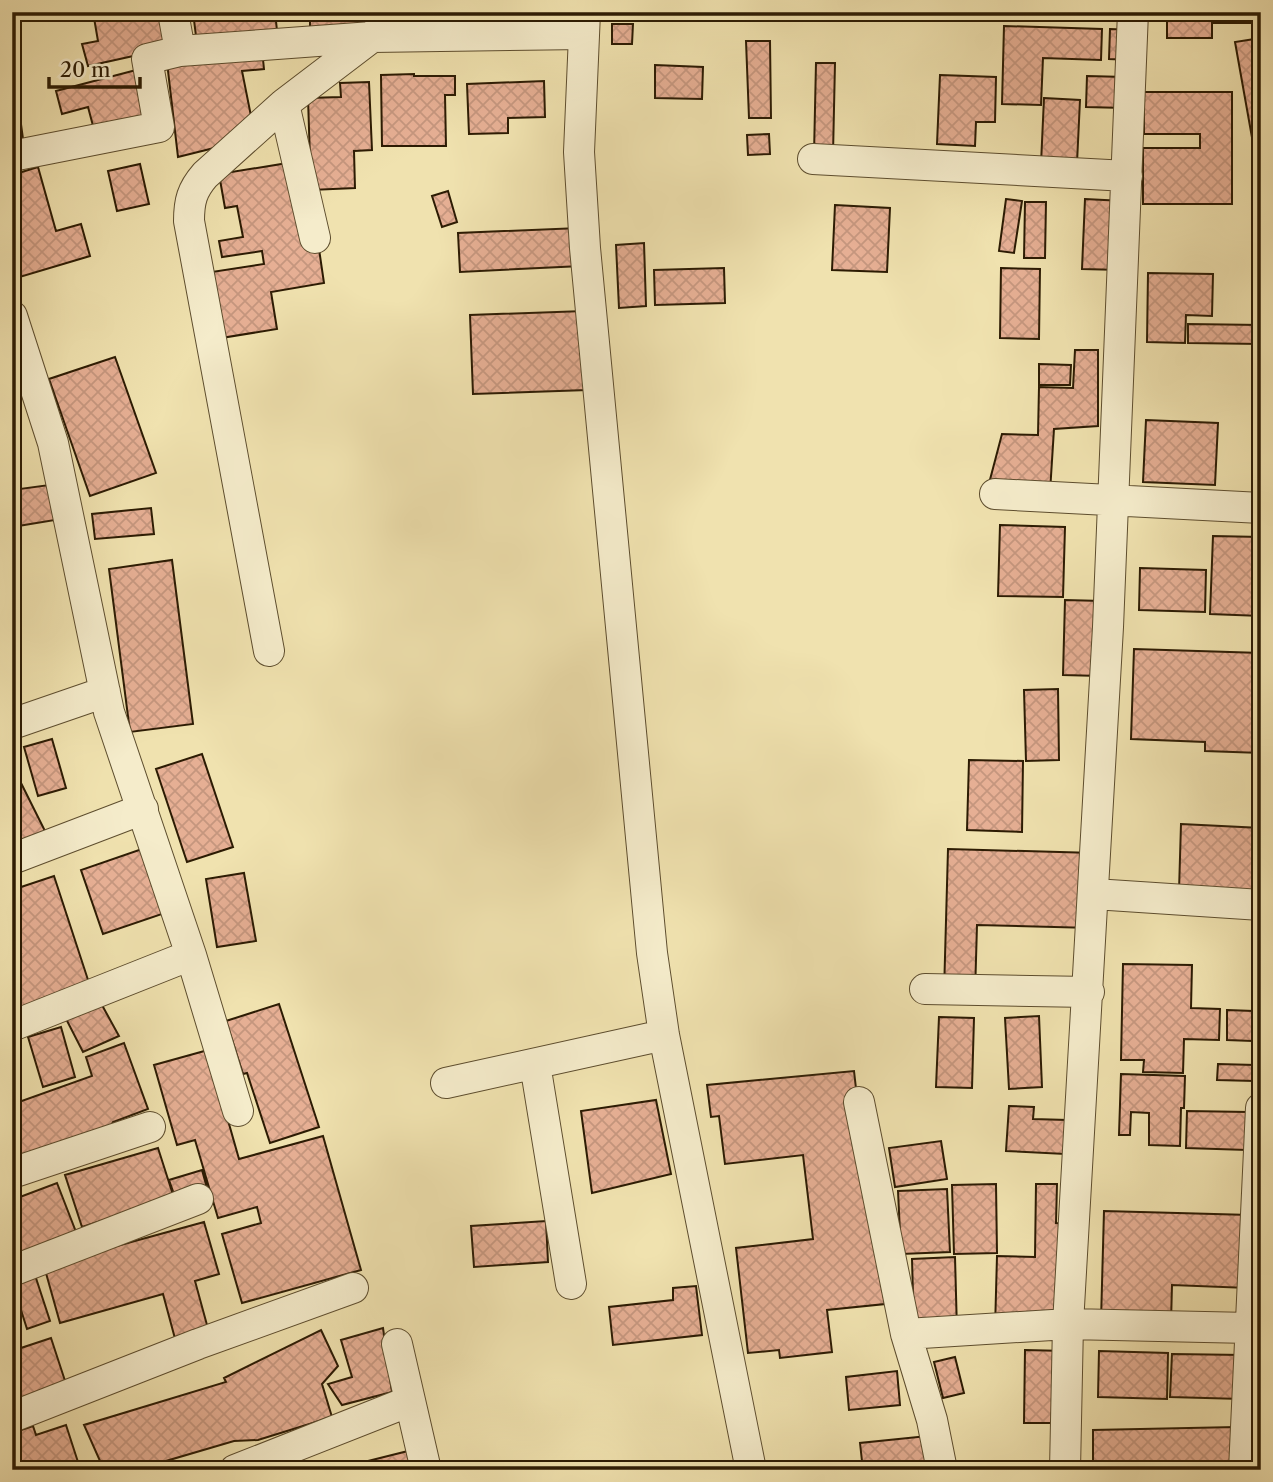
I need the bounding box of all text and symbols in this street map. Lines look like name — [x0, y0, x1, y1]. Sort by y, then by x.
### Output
scale bar — [49, 46, 140, 90]
text: 20 m — [60, 57, 111, 82]

